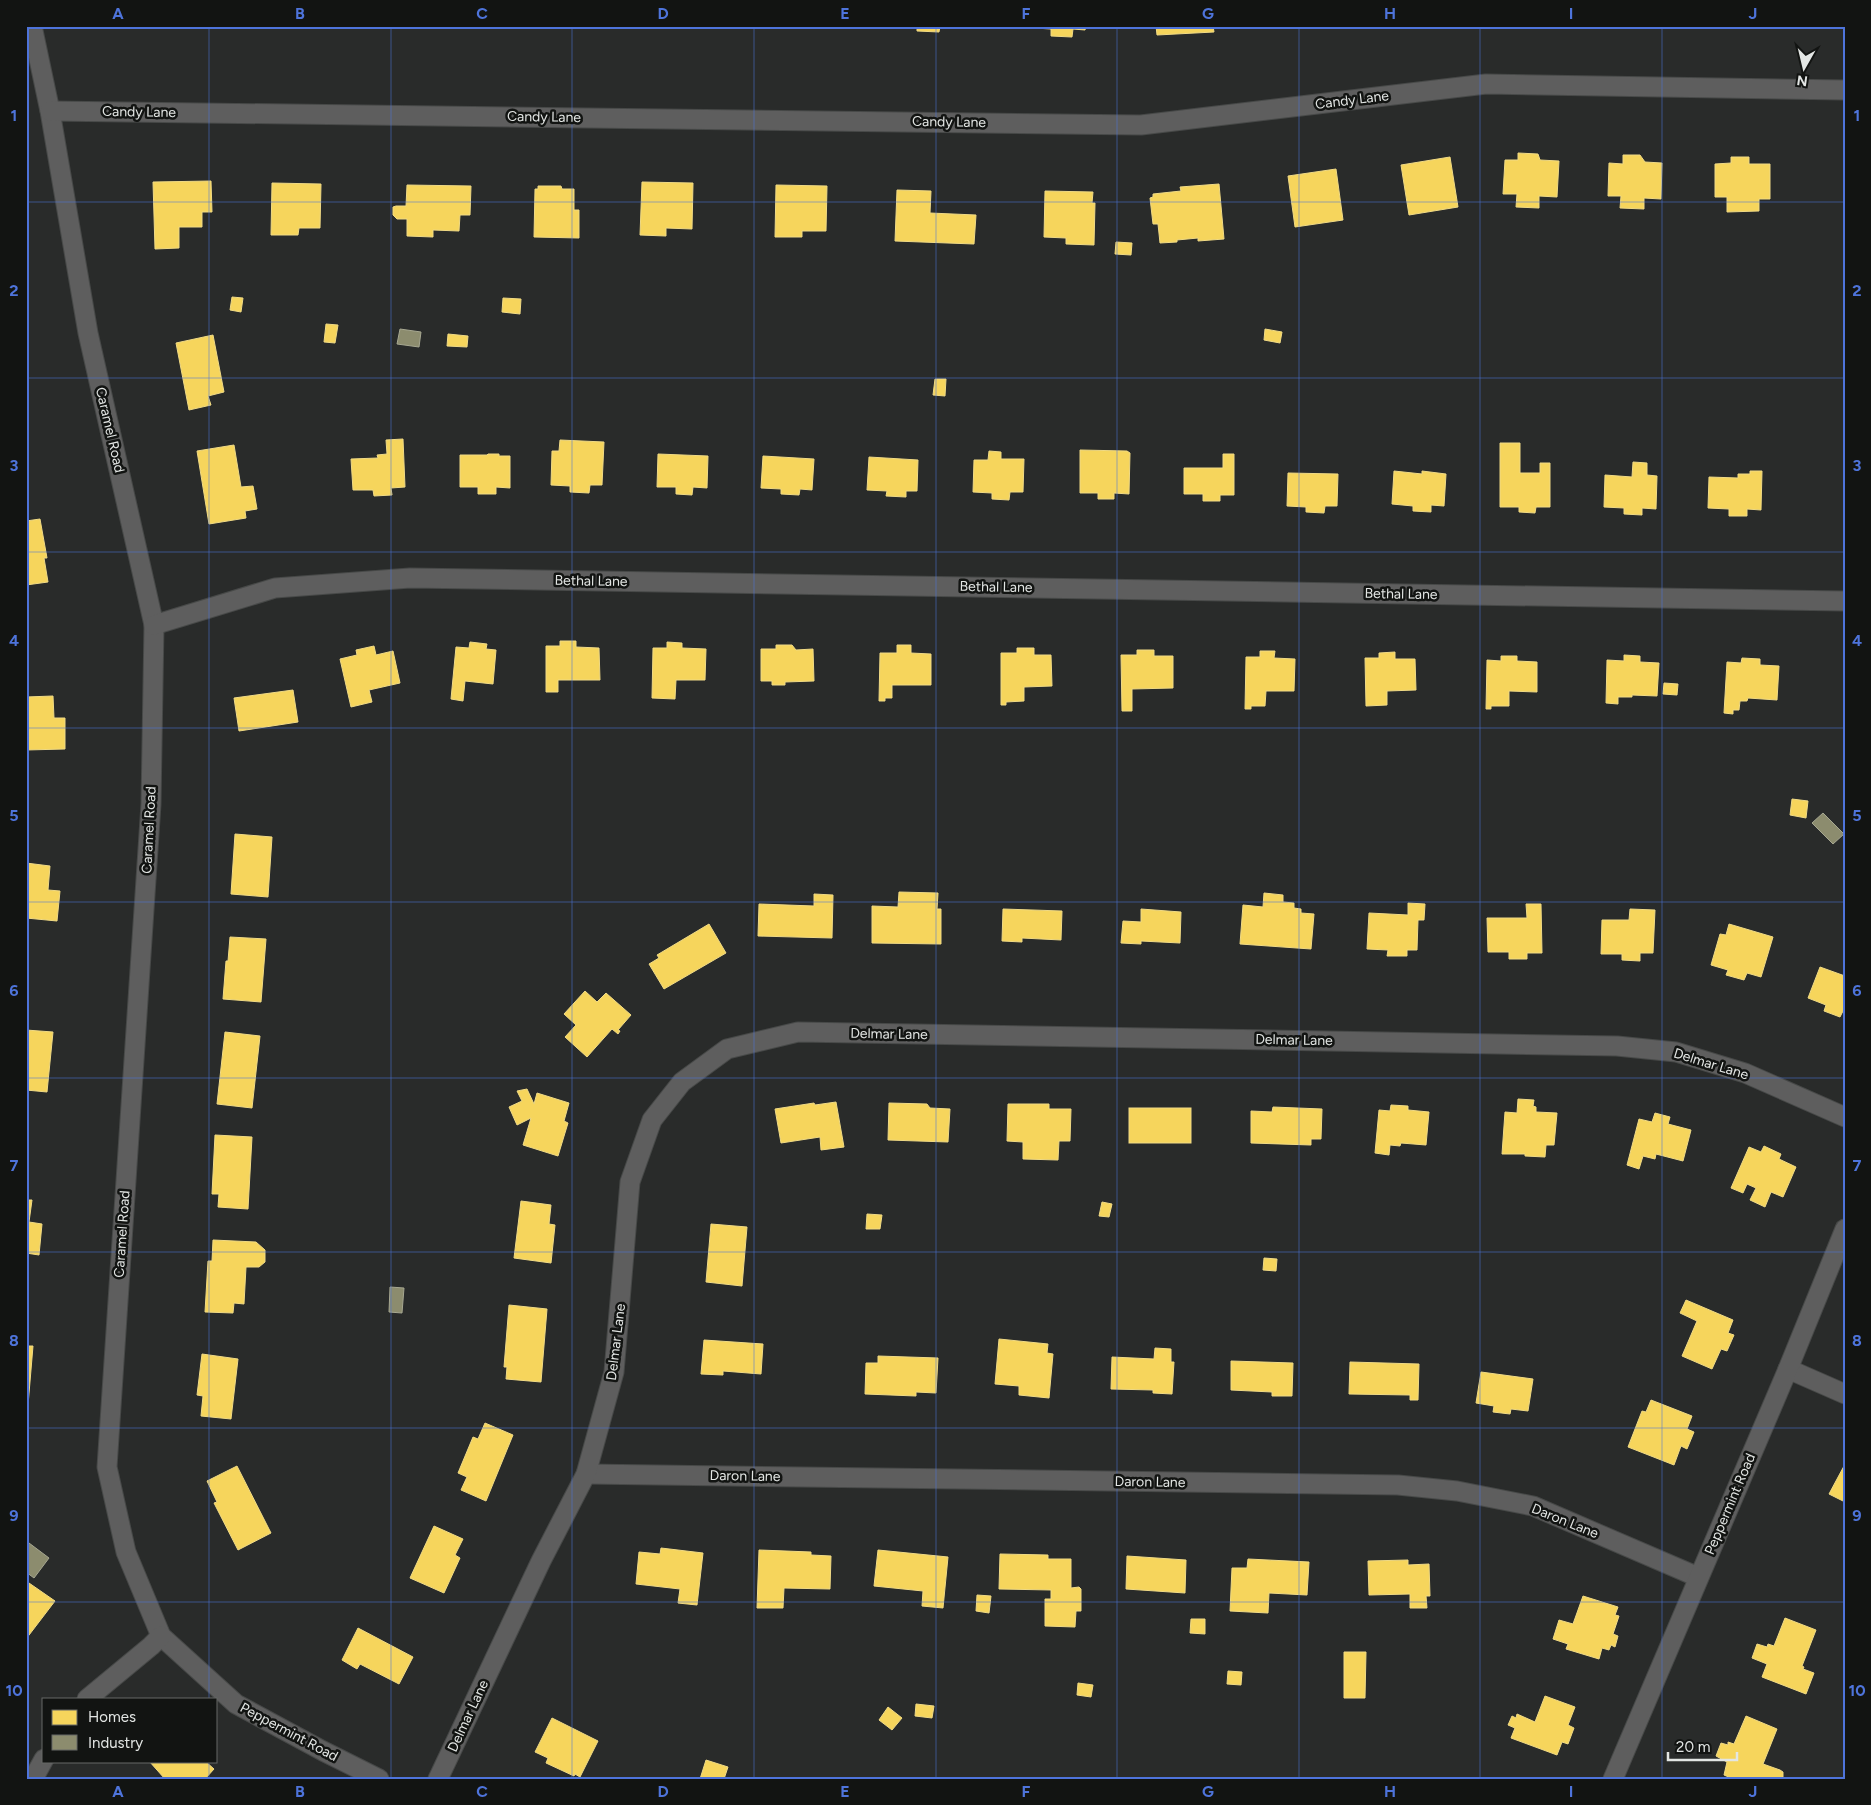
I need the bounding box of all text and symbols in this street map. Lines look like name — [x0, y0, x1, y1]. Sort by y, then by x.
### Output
text: A — [112, 4, 124, 23]
text: B — [295, 4, 305, 23]
text: C — [476, 4, 488, 23]
text: D — [657, 4, 669, 23]
text: E — [840, 4, 850, 23]
text: F — [1022, 4, 1031, 23]
text: G — [1202, 4, 1214, 23]
text: H — [1384, 4, 1396, 23]
text: I — [1569, 4, 1573, 23]
text: J — [1749, 4, 1757, 23]
north arrow — [1778, 42, 1828, 92]
text: N — [1796, 71, 1809, 90]
street label: Candy Lane — [1314, 87, 1390, 113]
street label: Candy Lane — [102, 103, 176, 121]
text: 1 — [11, 106, 17, 125]
text: 1 — [1854, 106, 1860, 125]
street label: Candy Lane — [507, 108, 581, 126]
street label: Candy Lane — [912, 113, 986, 131]
text: 2 — [9, 281, 19, 300]
text: 2 — [1852, 281, 1862, 300]
street label: Caramel Road — [92, 385, 128, 475]
text: 3 — [10, 456, 19, 475]
text: 3 — [1853, 456, 1862, 475]
street label: Bethal Lane — [554, 572, 628, 590]
street label: Bethal Lane — [959, 578, 1033, 596]
street label: Bethal Lane — [1364, 585, 1438, 603]
text: 4 — [9, 631, 19, 650]
text: 4 — [1852, 631, 1862, 650]
street label: Caramel Road — [138, 786, 160, 874]
text: 5 — [9, 806, 19, 825]
text: 5 — [1852, 806, 1862, 825]
text: 6 — [9, 981, 19, 1000]
text: 6 — [1852, 981, 1862, 1000]
street label: Delmar Lane — [850, 1025, 928, 1043]
street label: Delmar Lane — [1255, 1031, 1333, 1049]
street label: Delmar Lane — [1671, 1045, 1751, 1084]
text: 7 — [10, 1156, 19, 1175]
text: 7 — [1853, 1156, 1862, 1175]
street label: Caramel Road — [110, 1190, 134, 1278]
street label: Delmar Lane — [603, 1302, 629, 1381]
text: 8 — [9, 1331, 19, 1350]
text: 8 — [1852, 1331, 1862, 1350]
street label: Peppermint Road — [1701, 1451, 1759, 1557]
street label: Daron Lane — [709, 1467, 781, 1485]
street label: Daron Lane — [1114, 1473, 1186, 1491]
street label: Daron Lane — [1529, 1500, 1601, 1542]
text: 9 — [9, 1506, 19, 1525]
text: 9 — [1852, 1506, 1862, 1525]
street label: Delmar Lane — [444, 1677, 492, 1755]
text: 10 — [5, 1681, 23, 1700]
text: 10 — [1848, 1681, 1866, 1700]
legend — [42, 1698, 218, 1762]
street label: Peppermint Road — [237, 1699, 341, 1765]
text: Homes — [88, 1708, 136, 1726]
scale bar — [1668, 1730, 1737, 1762]
text: Industry — [88, 1734, 143, 1752]
text: 20 m — [1676, 1738, 1710, 1756]
text: A — [112, 1782, 124, 1801]
text: B — [295, 1782, 305, 1801]
text: C — [476, 1782, 488, 1801]
text: D — [657, 1782, 669, 1801]
text: E — [840, 1782, 850, 1801]
text: F — [1022, 1782, 1031, 1801]
text: G — [1202, 1782, 1214, 1801]
text: H — [1384, 1782, 1396, 1801]
text: I — [1569, 1782, 1573, 1801]
text: J — [1749, 1782, 1757, 1801]

